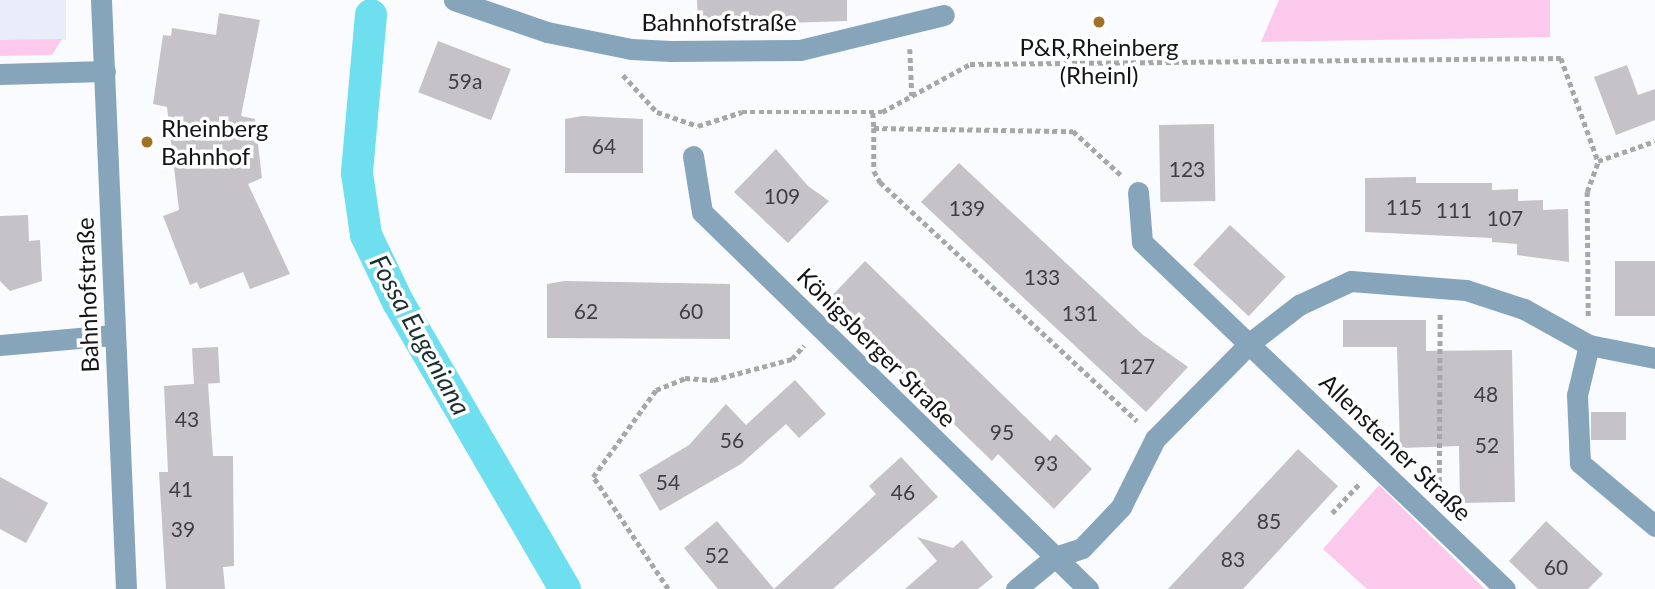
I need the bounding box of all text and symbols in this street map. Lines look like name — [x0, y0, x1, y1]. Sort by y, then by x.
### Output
street label: Bahnhofstraße — [641, 8, 797, 36]
marker: P&R,Rheinberg (Rheinl) — [1091, 14, 1107, 30]
place label: P&R,Rheinberg (Rheinl) — [1020, 33, 1178, 89]
house number: 59a — [448, 68, 482, 94]
place label: Rheinberg Bahnhof — [161, 114, 268, 170]
house number: 64 — [592, 133, 616, 159]
marker: Rheinberg Bahnhof — [139, 134, 155, 150]
house number: 123 — [1169, 156, 1205, 182]
house number: 109 — [764, 183, 800, 209]
house number: 115 — [1386, 194, 1422, 220]
house number: 139 — [949, 195, 985, 221]
house number: 111 — [1436, 197, 1472, 223]
house number: 107 — [1487, 205, 1523, 231]
street label: Bahnhofstraße — [70, 217, 104, 373]
water label: Fossa Eugeniana — [363, 249, 477, 421]
street label: Königsberger Straße — [791, 261, 963, 433]
house number: 133 — [1024, 264, 1060, 290]
house number: 62 — [574, 298, 598, 324]
house number: 60 — [679, 298, 703, 324]
house number: 131 — [1062, 300, 1098, 326]
house number: 127 — [1119, 353, 1155, 379]
street label: Allensteiner Straße — [1314, 367, 1478, 527]
house number: 48 — [1474, 381, 1498, 407]
house number: 43 — [175, 406, 199, 432]
house number: 95 — [990, 419, 1014, 445]
house number: 56 — [720, 427, 744, 453]
house number: 52 — [1475, 432, 1499, 458]
house number: 93 — [1034, 450, 1058, 476]
house number: 54 — [656, 469, 680, 495]
house number: 41 — [169, 476, 193, 502]
house number: 46 — [891, 479, 915, 505]
house number: 85 — [1257, 508, 1281, 534]
house number: 39 — [171, 516, 195, 542]
house number: 52 — [705, 542, 729, 568]
house number: 83 — [1221, 546, 1245, 572]
house number: 60 — [1544, 554, 1568, 580]

